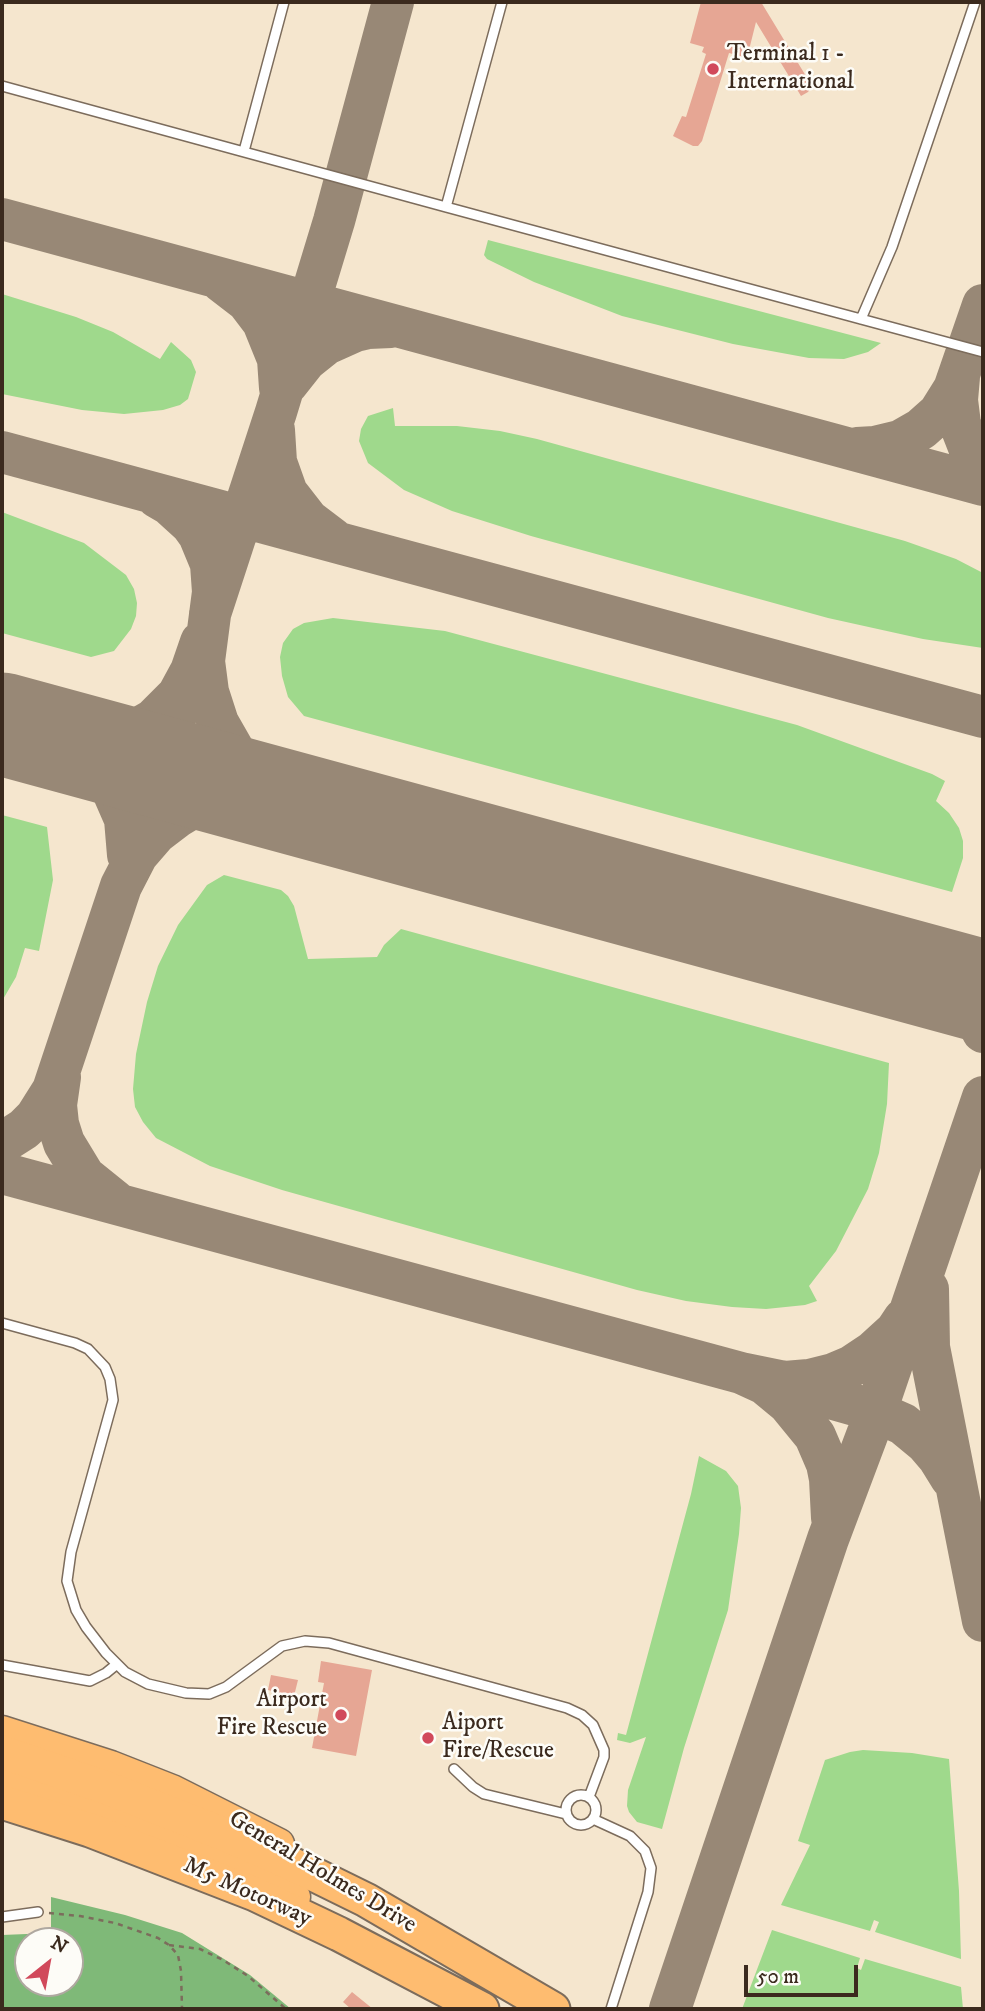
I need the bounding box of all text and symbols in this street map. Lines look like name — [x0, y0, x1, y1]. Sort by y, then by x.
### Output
place label: Terminal 1 - International — [727, 41, 854, 97]
marker: Terminal 1 - International — [705, 61, 721, 77]
place label: Airport Fire Rescue — [216, 1687, 327, 1743]
marker: Airport Fire Rescue — [333, 1707, 349, 1723]
place label: Aiport Fire/Rescue — [442, 1710, 554, 1766]
marker: Aiport Fire/Rescue — [420, 1730, 436, 1746]
street label: General Holmes Drive — [223, 1806, 421, 1940]
street label: M5 Motorway — [178, 1852, 316, 1934]
north arrow — [14, 1927, 84, 1997]
text: N — [46, 1931, 72, 1959]
scale bar — [747, 1952, 861, 1996]
text: 50 m — [757, 1964, 799, 1990]

